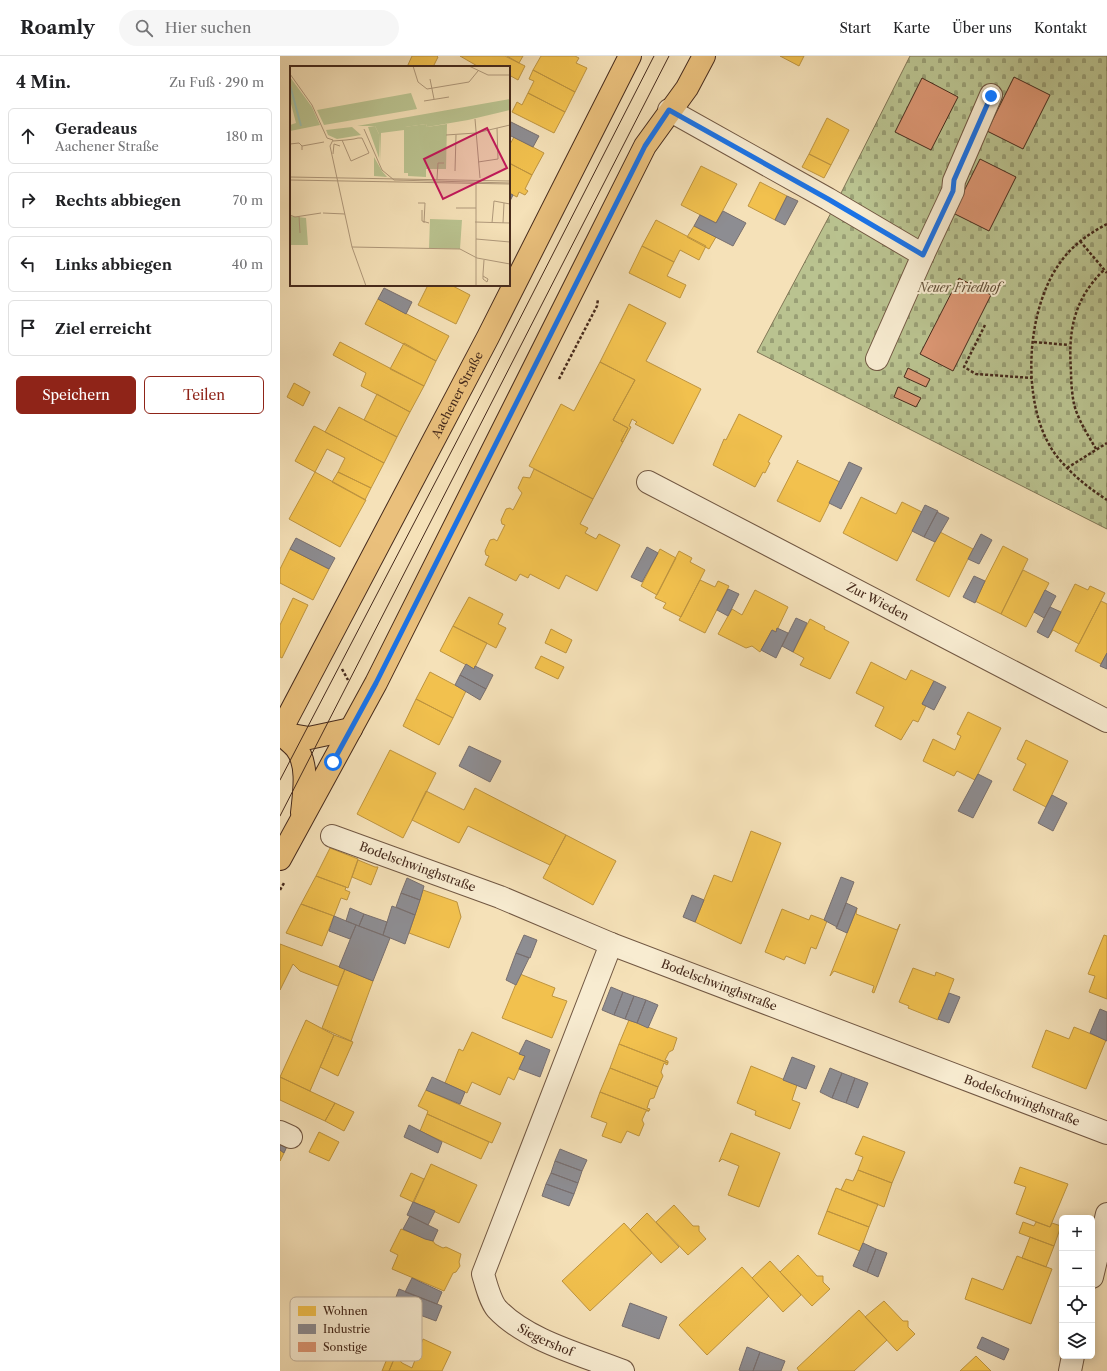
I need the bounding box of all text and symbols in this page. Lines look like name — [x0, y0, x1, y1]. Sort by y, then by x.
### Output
search box — [119, 10, 399, 46]
text: Roamly — [20, 16, 95, 39]
icon: search — [133, 17, 155, 39]
text: Hier suchen — [165, 18, 251, 37]
text: Start — [839, 19, 871, 37]
text: Karte — [893, 19, 930, 37]
text: Über uns — [952, 19, 1012, 37]
text: Kontakt — [1034, 19, 1087, 37]
inset map — [290, 66, 510, 286]
text: 4 Min. — [16, 72, 71, 92]
text: Zu Fuß · 290 m — [169, 74, 264, 90]
route end — [982, 87, 1000, 105]
text: Geradeaus — [55, 119, 137, 138]
icon: ahead — [17, 125, 39, 147]
text: 180 m — [226, 128, 263, 144]
text: Aachener Straße — [55, 138, 159, 154]
icon: right — [17, 189, 39, 211]
text: Rechts abbiegen — [55, 191, 181, 210]
text: 70 m — [233, 192, 263, 208]
icon: left — [17, 253, 39, 275]
text: Links abbiegen — [55, 255, 172, 274]
text: 40 m — [232, 256, 263, 272]
park label: Neuer Friedhof — [917, 280, 1004, 295]
icon: arrive — [17, 317, 39, 339]
text: Ziel erreicht — [55, 319, 151, 338]
street label: Aachener Straße — [428, 348, 486, 441]
button: Speichern — [16, 376, 136, 414]
button: Teilen — [144, 376, 264, 414]
street label: Zur Wieden — [844, 579, 912, 624]
route start — [324, 753, 342, 771]
street label: Bodelschwinghstraße — [357, 839, 478, 895]
street label: Bodelschwinghstraße — [659, 956, 780, 1014]
street label: Bodelschwinghstraße — [962, 1071, 1082, 1129]
map controls — [1059, 1215, 1095, 1359]
button: + — [1059, 1215, 1095, 1251]
button: − — [1059, 1251, 1095, 1287]
button: locate — [1059, 1287, 1095, 1323]
legend — [290, 1297, 422, 1361]
text: Wohnen — [322, 1304, 368, 1318]
street label: Siegershof — [515, 1320, 577, 1360]
text: Industrie — [323, 1322, 370, 1336]
button: layers — [1059, 1323, 1095, 1359]
text: Sonstige — [323, 1340, 367, 1354]

